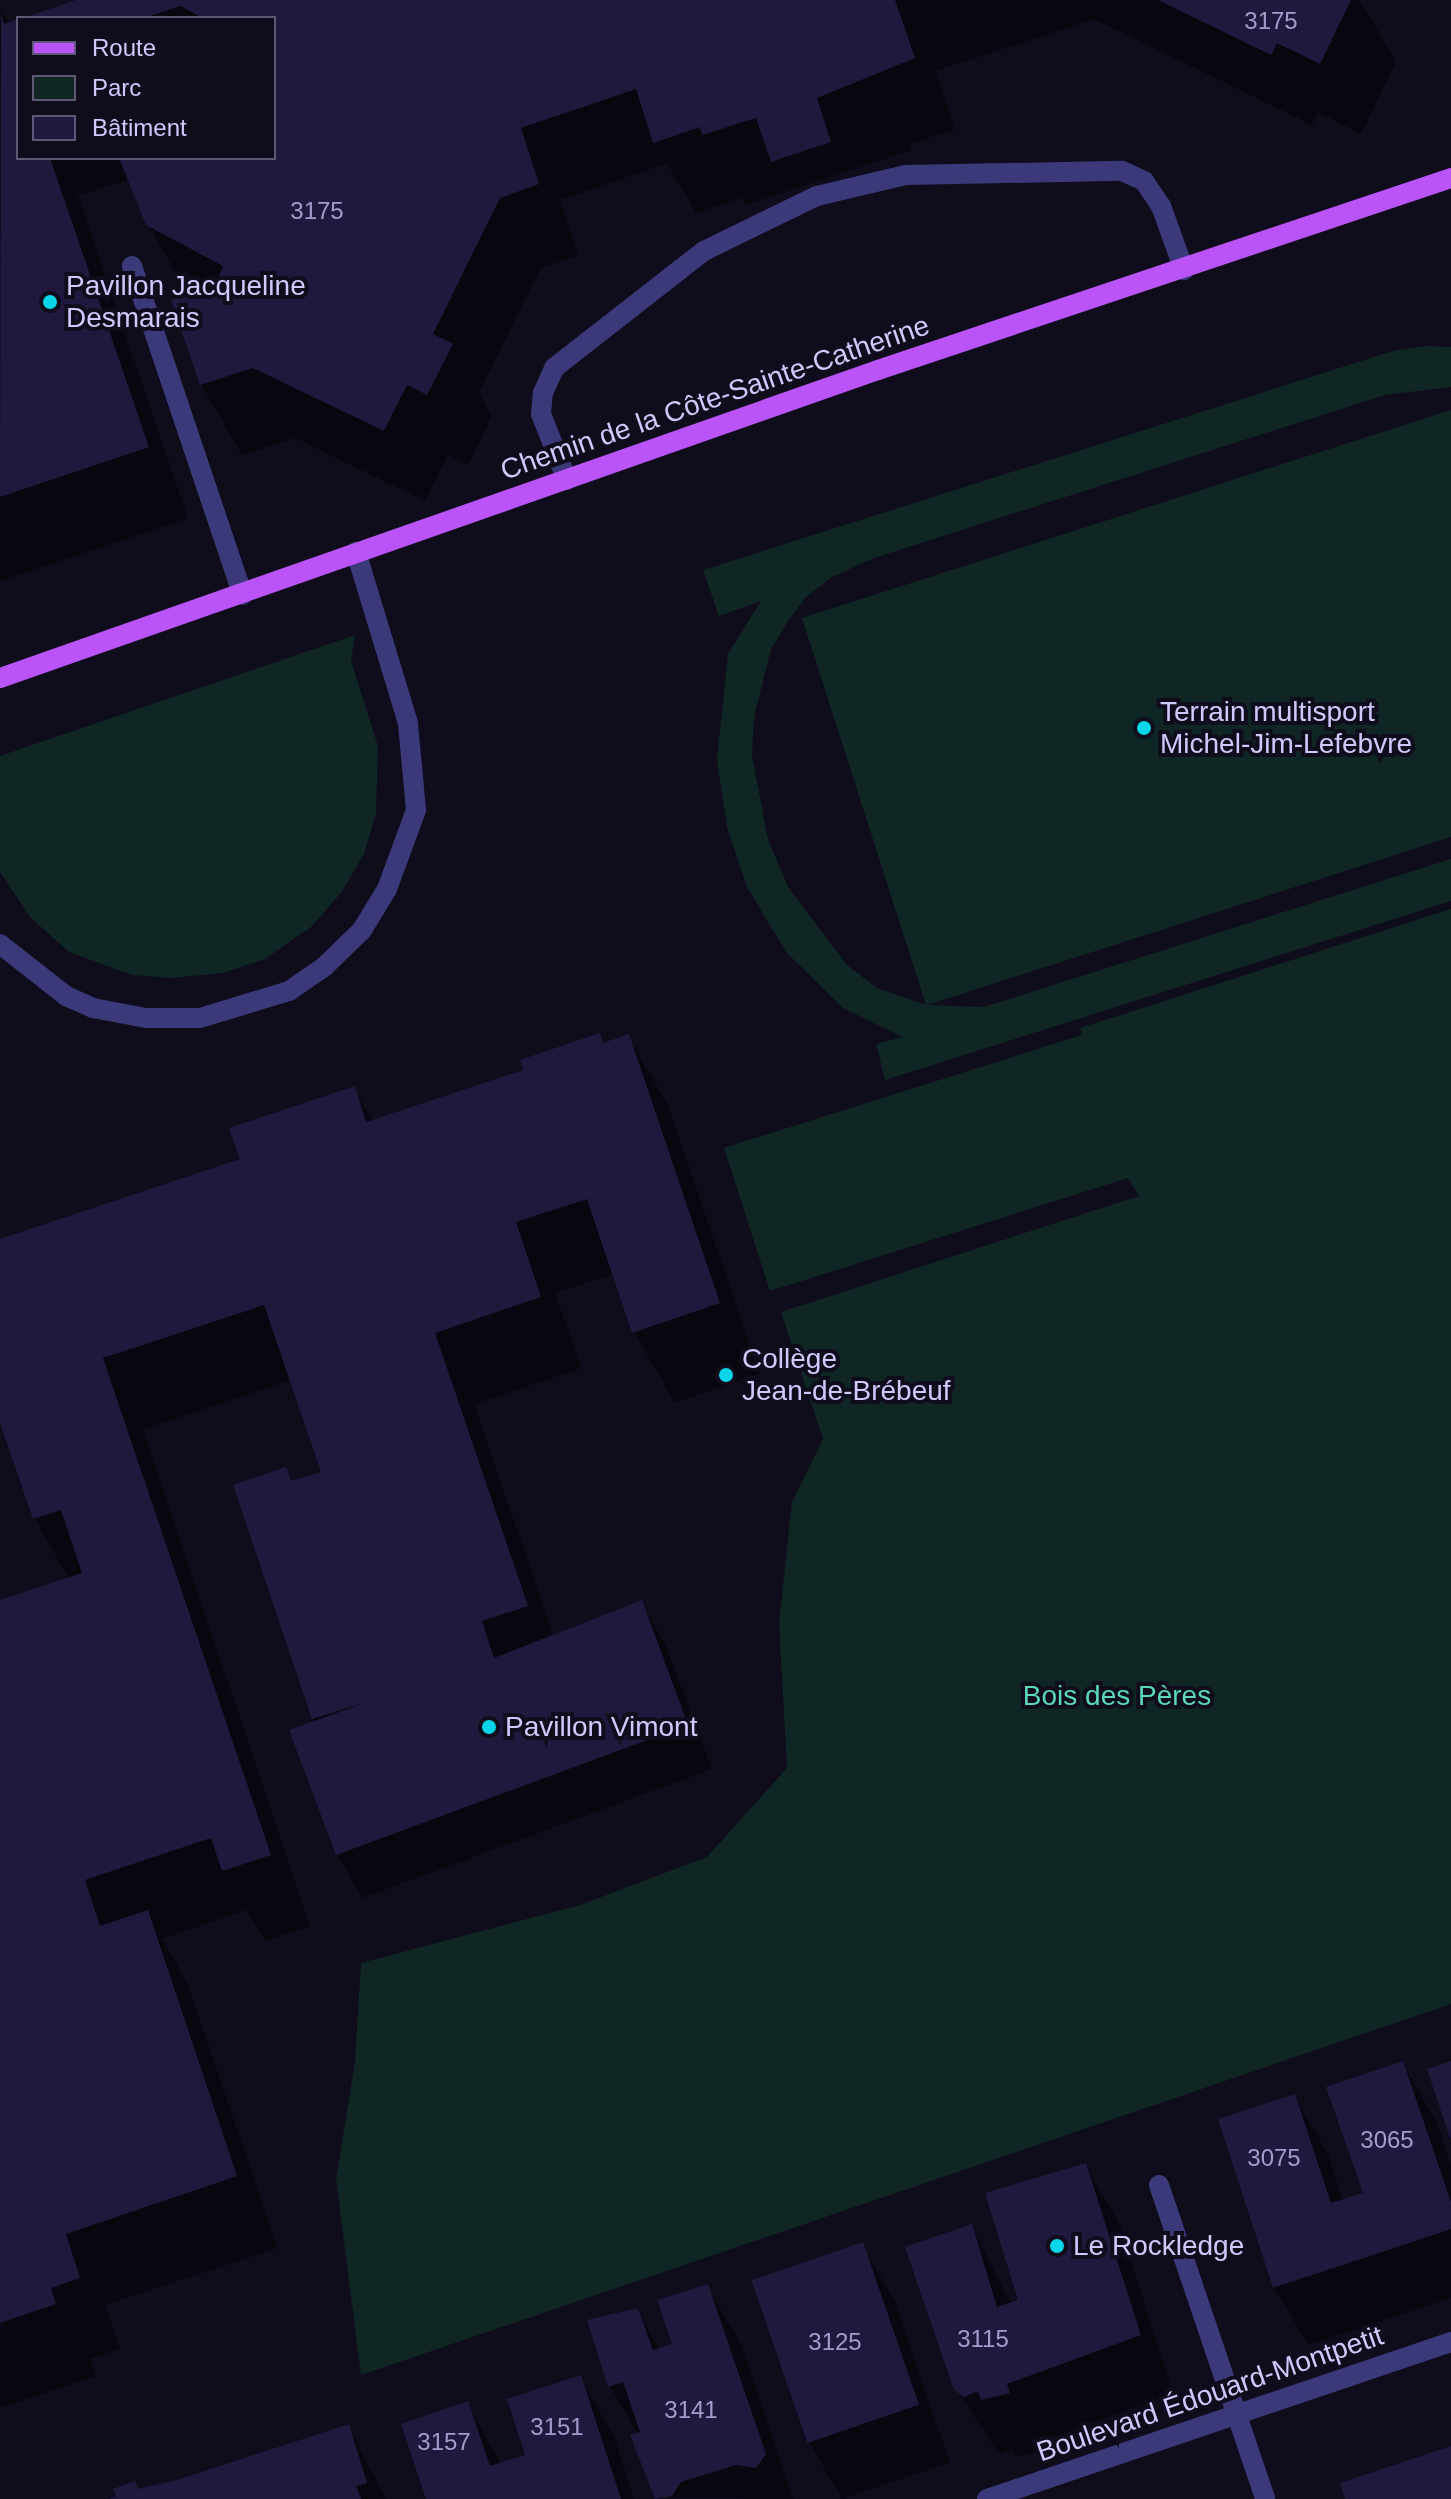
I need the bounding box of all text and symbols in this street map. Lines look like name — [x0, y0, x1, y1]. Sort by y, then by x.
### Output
house number: 3175 — [1244, 7, 1298, 35]
legend — [16, 16, 276, 160]
text: Route — [92, 34, 156, 61]
text: Parc — [92, 74, 141, 101]
text: Bâtiment — [92, 114, 187, 141]
house number: 3175 — [290, 197, 344, 225]
place label: Pavillon Jacqueline Desmarais — [66, 269, 306, 335]
marker: Pavillon Jacqueline Desmarais — [41, 293, 59, 311]
street label: Chemin de la Côte-Sainte-Catherine — [496, 309, 934, 487]
place label: Terrain multisport Michel-Jim-Lefebvre — [1160, 695, 1412, 761]
marker: Terrain multisport Michel-Jim-Lefebvre — [1135, 719, 1153, 737]
place label: Collège Jean-de-Brébeuf — [742, 1342, 951, 1408]
marker: Collège Jean-de-Brébeuf — [717, 1366, 735, 1384]
park label: Bois des Pères — [1023, 1679, 1211, 1713]
place label: Pavillon Vimont — [505, 1710, 697, 1744]
marker: Pavillon Vimont — [480, 1718, 498, 1736]
house number: 3065 — [1360, 2126, 1414, 2154]
house number: 3075 — [1247, 2144, 1301, 2172]
place label: Le Rockledge — [1073, 2229, 1244, 2263]
marker: Le Rockledge — [1048, 2237, 1066, 2255]
street label: Boulevard Édouard-Montpetit — [1032, 2319, 1388, 2469]
house number: 3115 — [957, 2325, 1009, 2353]
house number: 3125 — [808, 2328, 862, 2356]
house number: 3141 — [664, 2396, 718, 2424]
house number: 3151 — [530, 2413, 584, 2441]
house number: 3157 — [417, 2428, 471, 2456]

